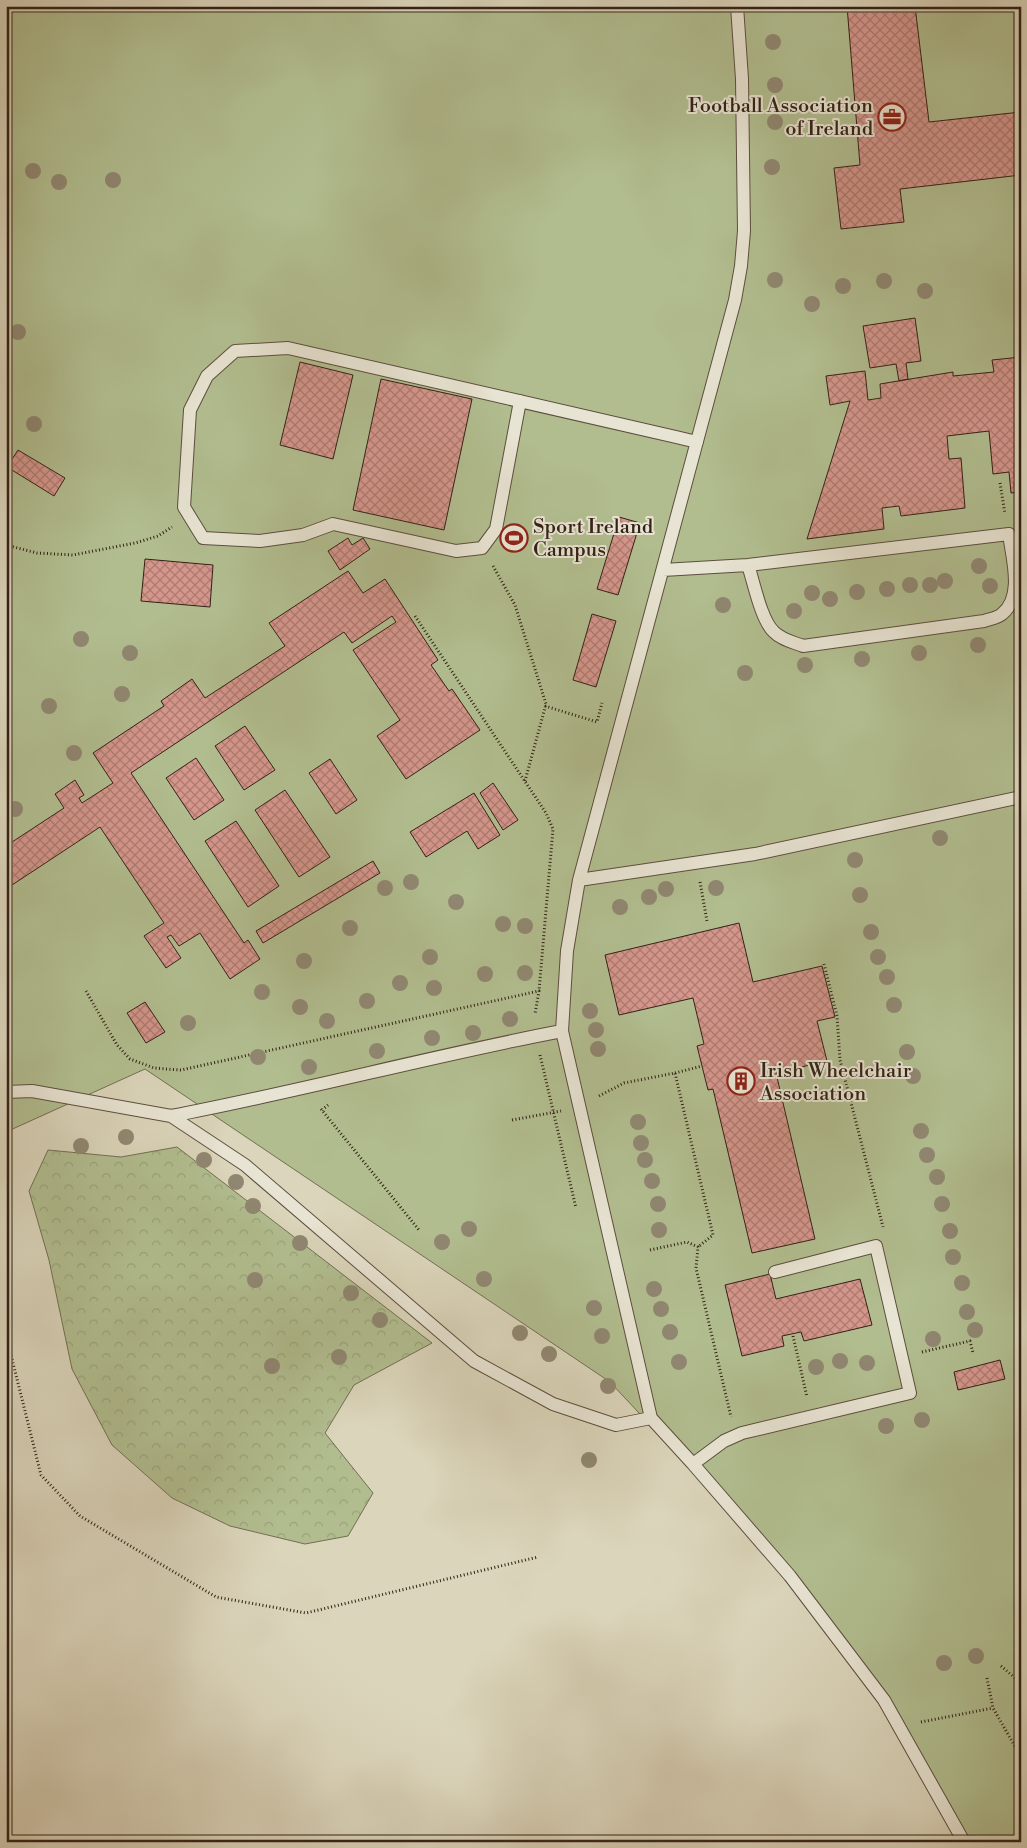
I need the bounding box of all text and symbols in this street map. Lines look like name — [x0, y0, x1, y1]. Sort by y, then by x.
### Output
place label: Football Association of Ireland — [688, 94, 874, 142]
office icon: Football Association of Ireland — [877, 102, 907, 132]
place label: Sport Ireland Campus — [533, 515, 654, 563]
sports icon: Sport Ireland Campus — [499, 523, 529, 553]
place label: Irish Wheelchair Association — [759, 1059, 912, 1107]
building icon: Irish Wheelchair Association — [726, 1066, 756, 1096]

